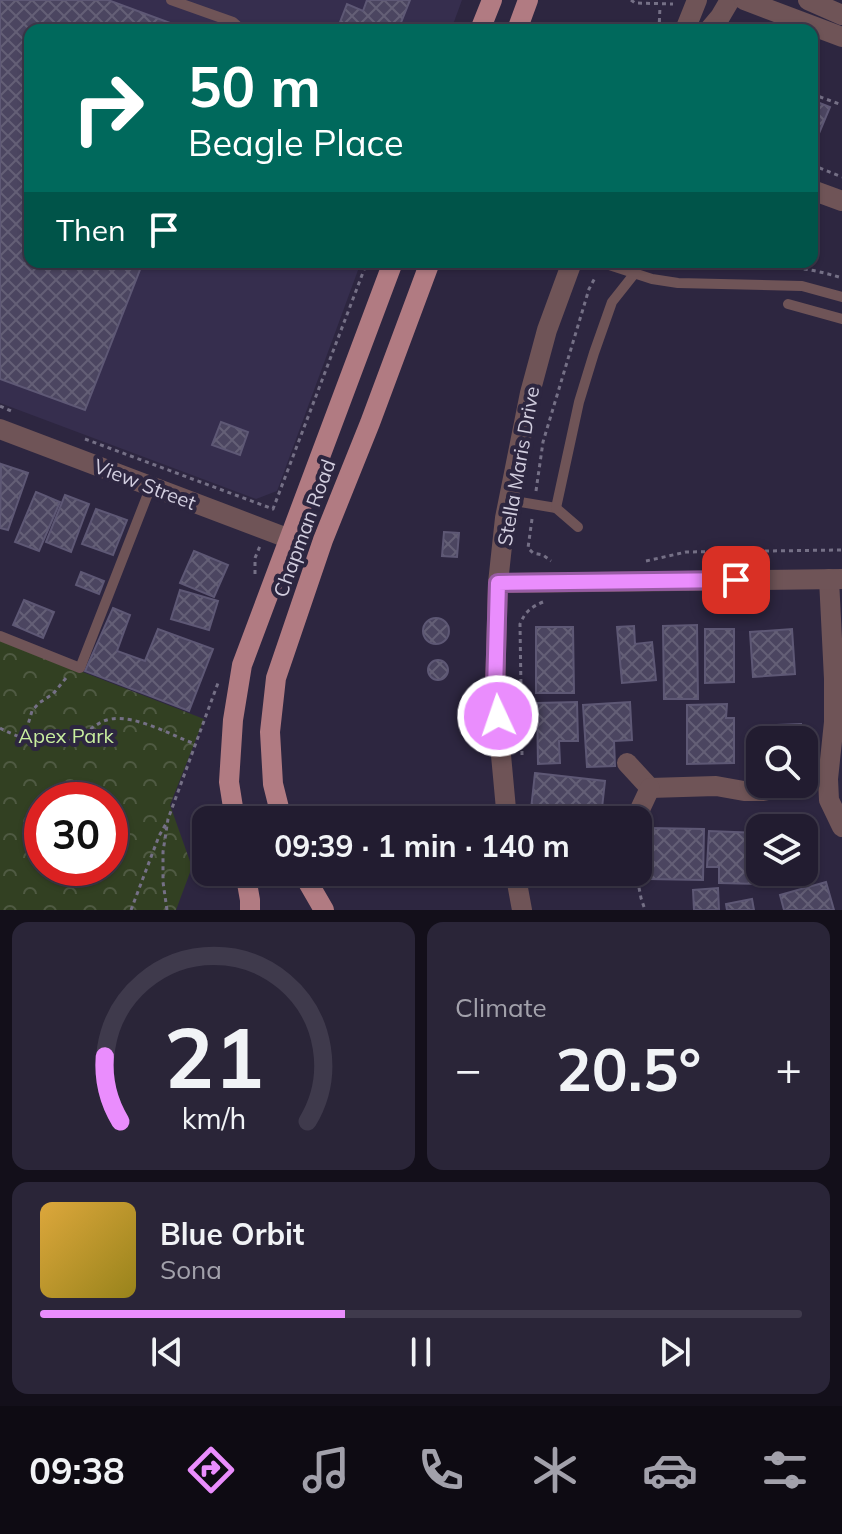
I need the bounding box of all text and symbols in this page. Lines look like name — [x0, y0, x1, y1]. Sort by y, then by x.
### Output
text: 50 m — [188, 51, 321, 121]
icon: right — [56, 56, 160, 160]
text: Beagle Place — [188, 120, 404, 165]
icon: arrive — [142, 208, 186, 252]
text: Then — [56, 211, 126, 249]
street label: Stella Maris Drive — [492, 384, 544, 548]
street label: View Street — [90, 453, 200, 515]
street label: Chapman Road — [267, 456, 341, 600]
pin — [702, 546, 770, 614]
icon: arrive — [714, 558, 758, 602]
position arrow — [456, 674, 540, 758]
park label: Apex Park — [18, 723, 114, 748]
map controls — [746, 726, 818, 886]
button: search — [746, 726, 818, 798]
speed limit sign: 30 — [24, 782, 128, 886]
button: layers — [746, 814, 818, 886]
text: 09:39 · 1 min · 140 m — [274, 827, 570, 865]
text: Climate — [455, 991, 547, 1024]
text: 21 — [164, 1004, 263, 1109]
text: 20.5° — [556, 1031, 701, 1106]
text: − — [455, 1041, 481, 1096]
text: + — [776, 1041, 802, 1096]
text: km/h — [181, 1100, 246, 1136]
text: Blue Orbit — [160, 1215, 304, 1253]
text: Sona — [160, 1253, 222, 1286]
icon: previous — [145, 1330, 189, 1374]
icon: pause — [399, 1330, 443, 1374]
icon: next — [653, 1330, 697, 1374]
icon: directions — [183, 1442, 239, 1498]
icon: music — [298, 1442, 354, 1498]
icon: phone — [413, 1442, 469, 1498]
icon: climate — [527, 1442, 583, 1498]
icon: car — [642, 1442, 698, 1498]
icon: filters — [757, 1442, 813, 1498]
text: 09:38 — [29, 1448, 125, 1493]

